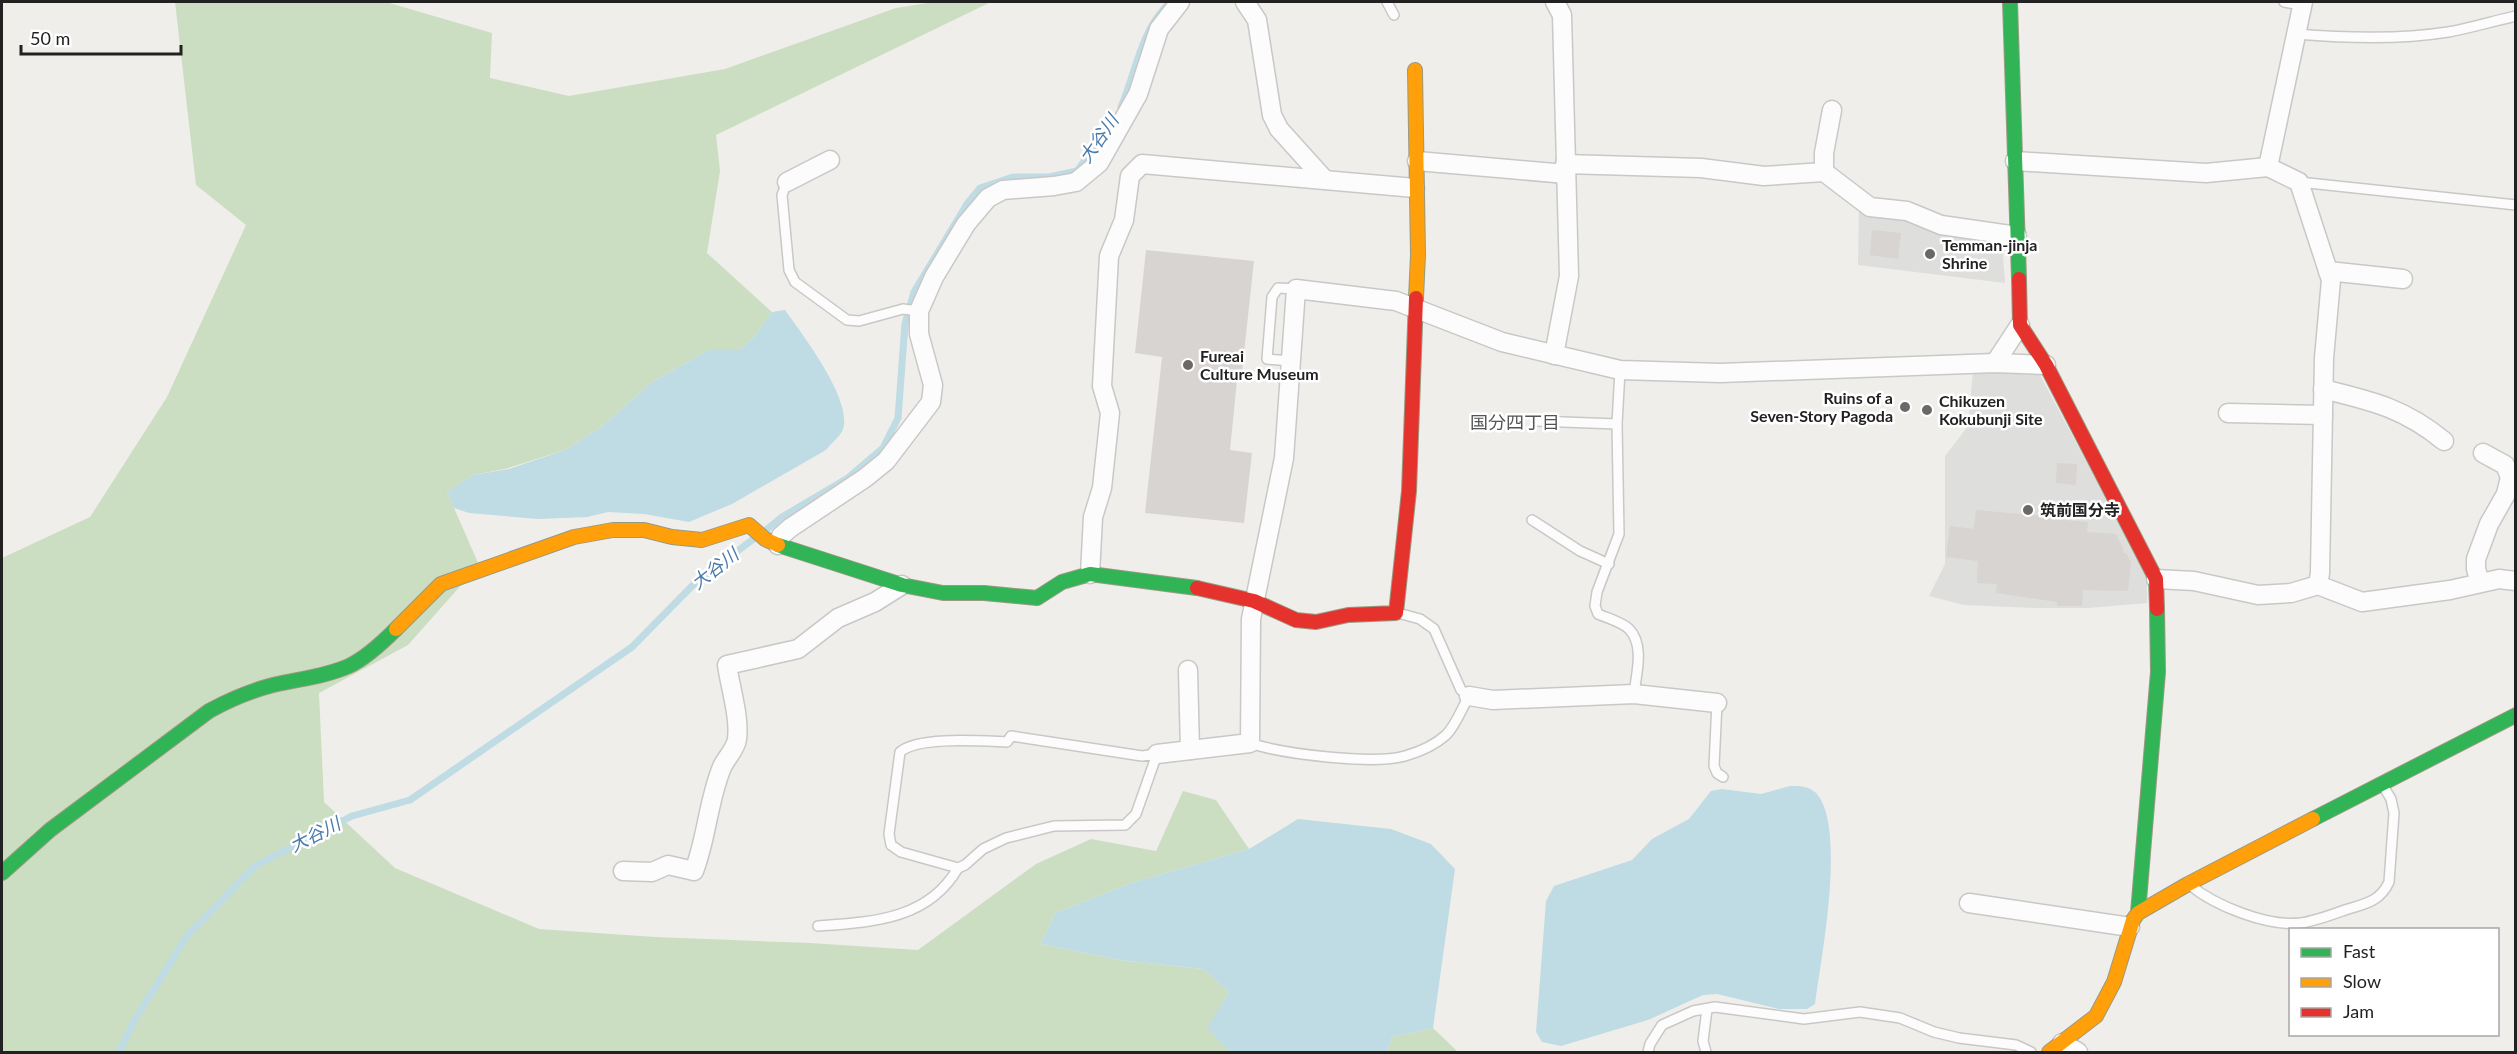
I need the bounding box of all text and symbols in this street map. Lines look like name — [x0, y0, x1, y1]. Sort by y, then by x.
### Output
scale bar — [21, 18, 182, 56]
text: 50 m — [30, 27, 70, 49]
water label: 大谷川 — [1074, 108, 1124, 167]
place label: Temman-jinja Shrine — [1942, 235, 2037, 272]
marker: Temman-jinja Shrine — [1923, 247, 1937, 261]
place label: Fureai Culture Museum — [1200, 346, 1319, 383]
marker: Fureai Culture Museum — [1181, 358, 1195, 372]
place label: Ruins of a Seven-Story Pagoda — [1750, 388, 1893, 425]
place label: Chikuzen Kokubunji Site — [1939, 391, 2043, 428]
marker: Ruins of a Seven-Story Pagoda — [1898, 400, 1912, 414]
marker: Chikuzen Kokubunji Site — [1920, 403, 1934, 417]
district label: 国分四丁目 — [1470, 411, 1560, 433]
place label: 筑前国分寺 — [2040, 500, 2120, 519]
marker: 筑前国分寺 — [2021, 503, 2035, 517]
water label: 大谷川 — [686, 542, 744, 594]
water label: 大谷川 — [285, 811, 345, 856]
legend — [2289, 928, 2499, 1036]
text: Fast — [2343, 940, 2376, 962]
text: Slow — [2343, 970, 2381, 992]
text: Jam — [2343, 1000, 2374, 1022]

